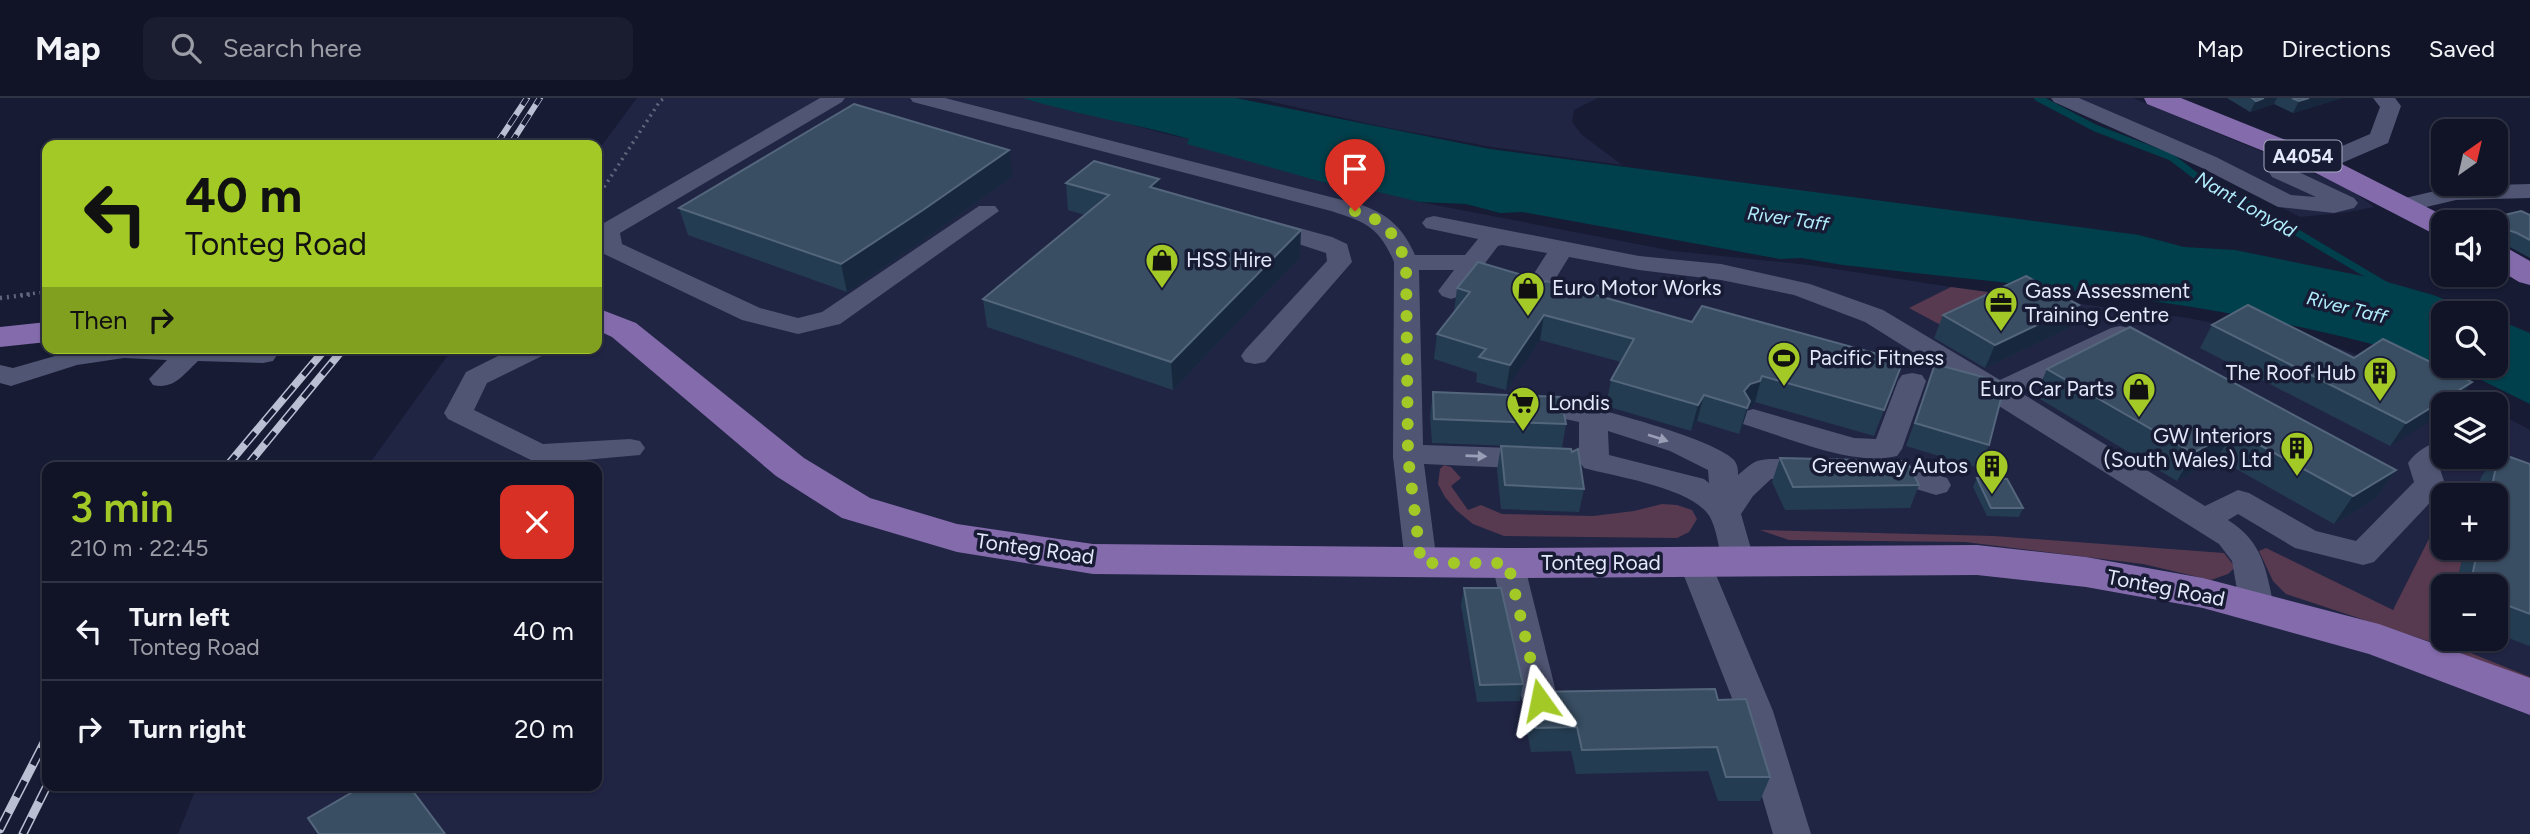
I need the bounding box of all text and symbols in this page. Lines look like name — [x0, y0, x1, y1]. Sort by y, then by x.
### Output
search box — [143, 17, 633, 80]
text: Map — [35, 29, 101, 68]
icon: search — [167, 29, 205, 67]
text: Search here — [223, 32, 362, 64]
text: Map — [2197, 34, 2243, 63]
text: Directions — [2281, 34, 2391, 63]
text: Saved — [2429, 34, 2495, 63]
north arrow — [2431, 119, 2508, 196]
map controls — [2431, 119, 2508, 651]
pin — [1325, 139, 1385, 211]
road number: A4054 — [2264, 141, 2342, 172]
icon: arrive — [1336, 150, 1374, 188]
text: 40 m — [185, 165, 302, 224]
water label: Nant Lonydd — [2192, 166, 2301, 243]
icon: left — [70, 168, 161, 259]
water label: River Taff — [1746, 201, 1832, 236]
button: sound — [2431, 210, 2508, 287]
text: Tonteg Road — [185, 225, 367, 263]
shop icon: HSS Hire — [1143, 241, 1181, 290]
place label: HSS Hire — [1186, 247, 1272, 272]
shop icon: Euro Motor Works — [1509, 269, 1547, 318]
place label: Euro Motor Works — [1552, 275, 1721, 300]
place label: Gass Assessment Training Centre — [2025, 278, 2190, 327]
office icon: Gass Assessment Training Centre — [1982, 284, 2020, 333]
water label: River Taff — [2304, 286, 2391, 329]
icon: right — [142, 301, 180, 339]
button: search — [2431, 301, 2508, 378]
text: Then — [70, 304, 128, 336]
sports icon: Pacific Fitness — [1765, 339, 1803, 388]
place label: Pacific Fitness — [1809, 345, 1944, 370]
building icon: The Roof Hub — [2361, 354, 2399, 403]
place label: The Roof Hub — [2226, 360, 2356, 385]
shop icon: Euro Car Parts — [2120, 370, 2158, 419]
place label: Euro Car Parts — [1980, 376, 2114, 401]
supermarket icon: Londis — [1504, 384, 1542, 433]
place label: Londis — [1548, 390, 1610, 415]
button: layers — [2431, 392, 2508, 469]
place label: GW Interiors (South Wales) Ltd — [2103, 423, 2272, 472]
building icon: GW Interiors (South Wales) Ltd — [2278, 429, 2316, 478]
one-way arrow — [1648, 433, 1669, 444]
building icon: Greenway Autos — [1973, 447, 2011, 496]
one-way arrow — [1465, 451, 1487, 462]
place label: Greenway Autos — [1812, 453, 1968, 478]
text: 3 min — [70, 482, 174, 533]
button: + — [2431, 483, 2508, 560]
button: close — [500, 485, 574, 559]
street label: Tonteg Road — [974, 528, 1096, 569]
text: 210 m · 22:45 — [70, 534, 209, 562]
street label: Tonteg Road — [1541, 550, 1661, 575]
street label: Tonteg Road — [2105, 564, 2227, 611]
button: − — [2431, 574, 2508, 651]
text: Turn left — [129, 601, 230, 633]
icon: left — [70, 612, 108, 650]
text: 40 m — [513, 615, 574, 647]
text: Tonteg Road — [129, 633, 260, 661]
position arrow — [1503, 663, 1577, 737]
icon: right — [70, 710, 108, 748]
text: Turn right — [129, 713, 246, 745]
text: 20 m — [514, 713, 574, 745]

